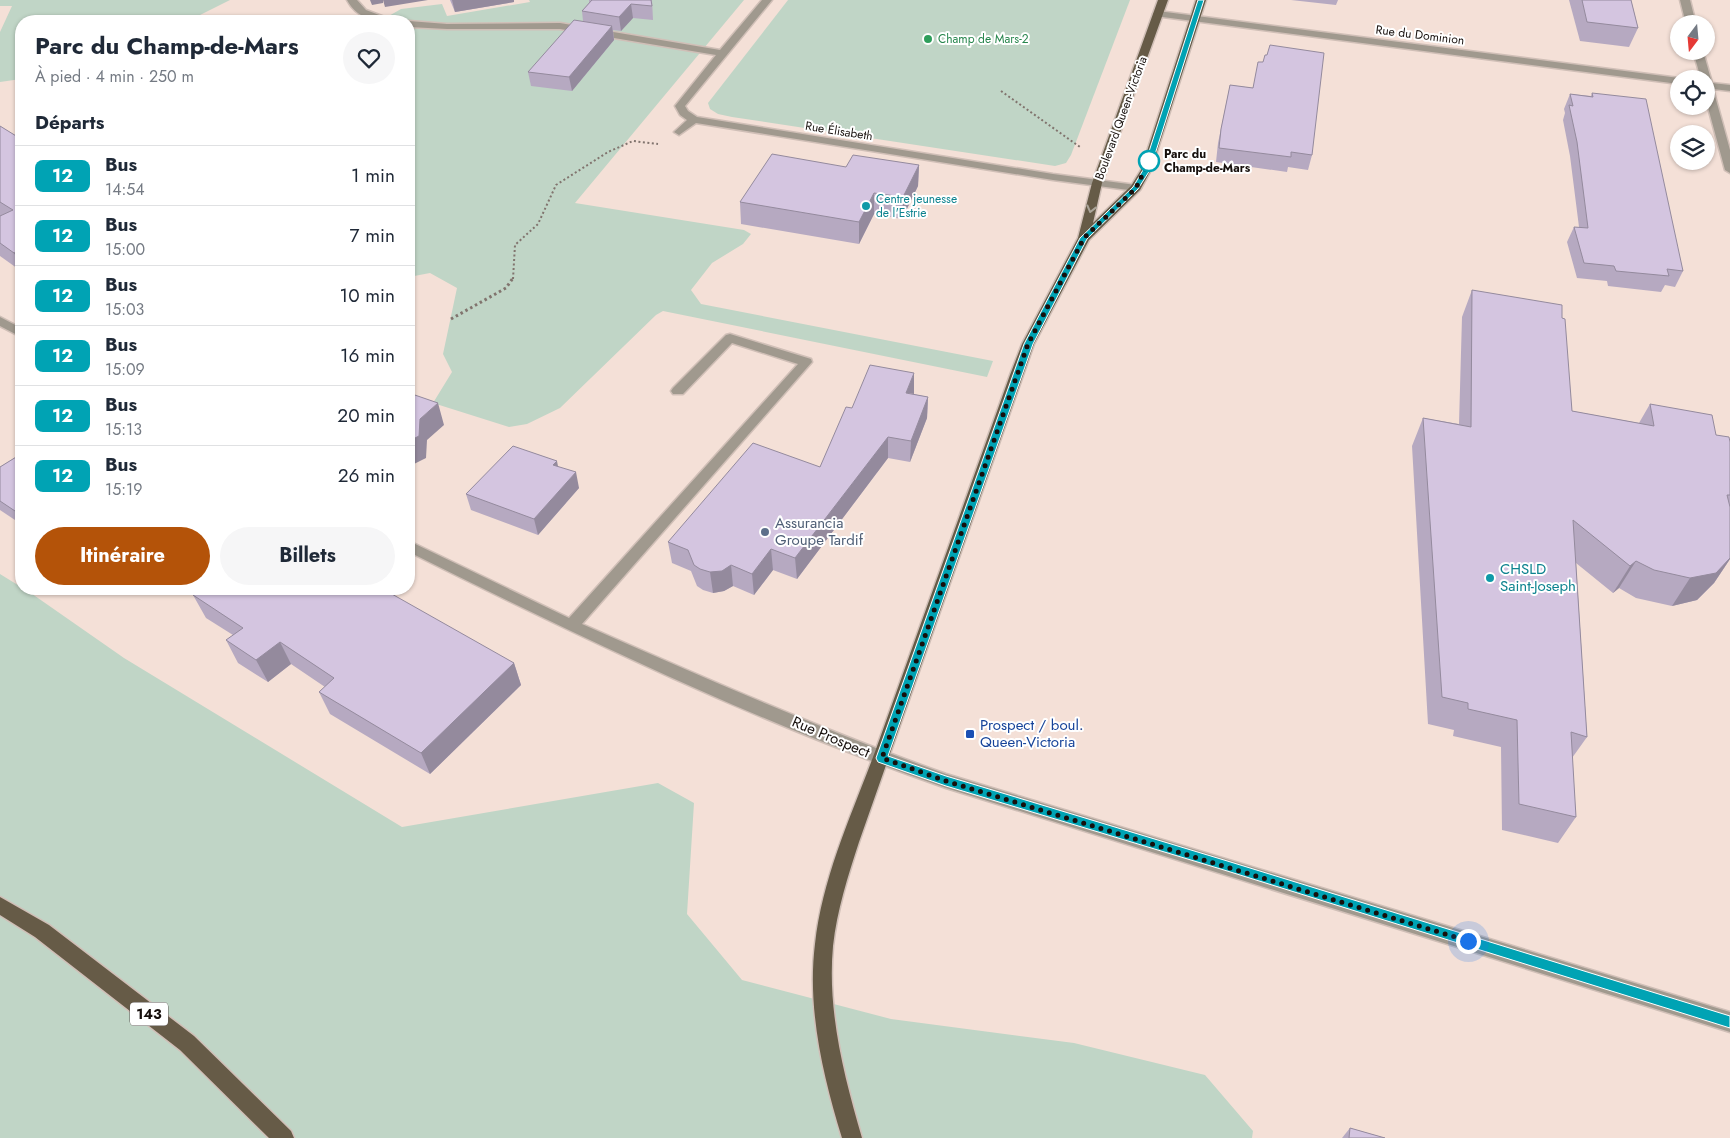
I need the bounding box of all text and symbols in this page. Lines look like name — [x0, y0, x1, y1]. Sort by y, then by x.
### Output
north arrow — [1670, 15, 1715, 60]
map controls — [1670, 15, 1715, 170]
street label: Rue du Dominion — [1375, 21, 1465, 49]
text: Parc du Champ-de-Mars — [35, 28, 299, 63]
place label: Champ de Mars-2 — [938, 30, 1029, 48]
button: heart — [343, 32, 395, 84]
marker: Champ de Mars-2 — [922, 33, 934, 45]
street label: Boulevard Queen-Victoria — [1090, 54, 1152, 182]
text: À pied · 4 min · 250 m — [35, 65, 194, 88]
button: locate — [1670, 70, 1715, 115]
text: Départs — [35, 109, 104, 136]
street label: Rue Élisabeth — [804, 117, 874, 145]
button: layers — [1670, 125, 1715, 170]
place label: Parc du Champ-de-Mars — [1164, 145, 1251, 177]
marker: Parc du Champ-de-Mars — [1138, 150, 1160, 172]
text: Bus — [105, 151, 137, 178]
text: 1 min — [351, 162, 395, 189]
text: 12 — [52, 163, 73, 189]
text: 14:54 — [105, 178, 145, 201]
place label: Centre jeunesse de l'Estrie — [876, 190, 957, 222]
marker: Centre jeunesse de l'Estrie — [860, 200, 872, 212]
one-way arrow — [1086, 204, 1097, 213]
text: Bus — [105, 211, 137, 238]
text: 7 min — [350, 222, 395, 249]
text: 12 — [52, 223, 73, 249]
text: 15:00 — [105, 238, 145, 261]
text: Bus — [105, 271, 137, 298]
text: 10 min — [340, 282, 395, 309]
text: 12 — [52, 283, 73, 309]
text: 15:03 — [105, 298, 144, 321]
text: Bus — [105, 331, 137, 358]
text: 16 min — [340, 342, 395, 369]
text: 12 — [52, 343, 73, 369]
text: 15:09 — [105, 358, 145, 381]
text: Bus — [105, 391, 137, 418]
text: 20 min — [337, 402, 395, 429]
text: 12 — [52, 403, 73, 429]
text: 15:13 — [105, 418, 142, 441]
text: Bus — [105, 451, 137, 478]
text: 26 min — [338, 462, 395, 489]
text: 12 — [52, 463, 73, 489]
text: 15:19 — [105, 478, 142, 501]
place label: Assurancia Groupe Tardif — [775, 512, 864, 551]
marker: Assurancia Groupe Tardif — [759, 526, 771, 538]
button: Itinéraire — [35, 527, 210, 585]
button: Billets — [220, 527, 395, 585]
place label: CHSLD Saint-Joseph — [1500, 558, 1576, 597]
marker: CHSLD Saint-Joseph — [1484, 572, 1496, 584]
street label: Rue Prospect — [789, 711, 874, 763]
place label: Prospect / boul. Queen-Victoria — [980, 714, 1083, 753]
marker: Prospect / boul. Queen-Victoria — [964, 728, 976, 740]
your location — [1456, 929, 1481, 954]
road number: 143 — [130, 1002, 168, 1026]

